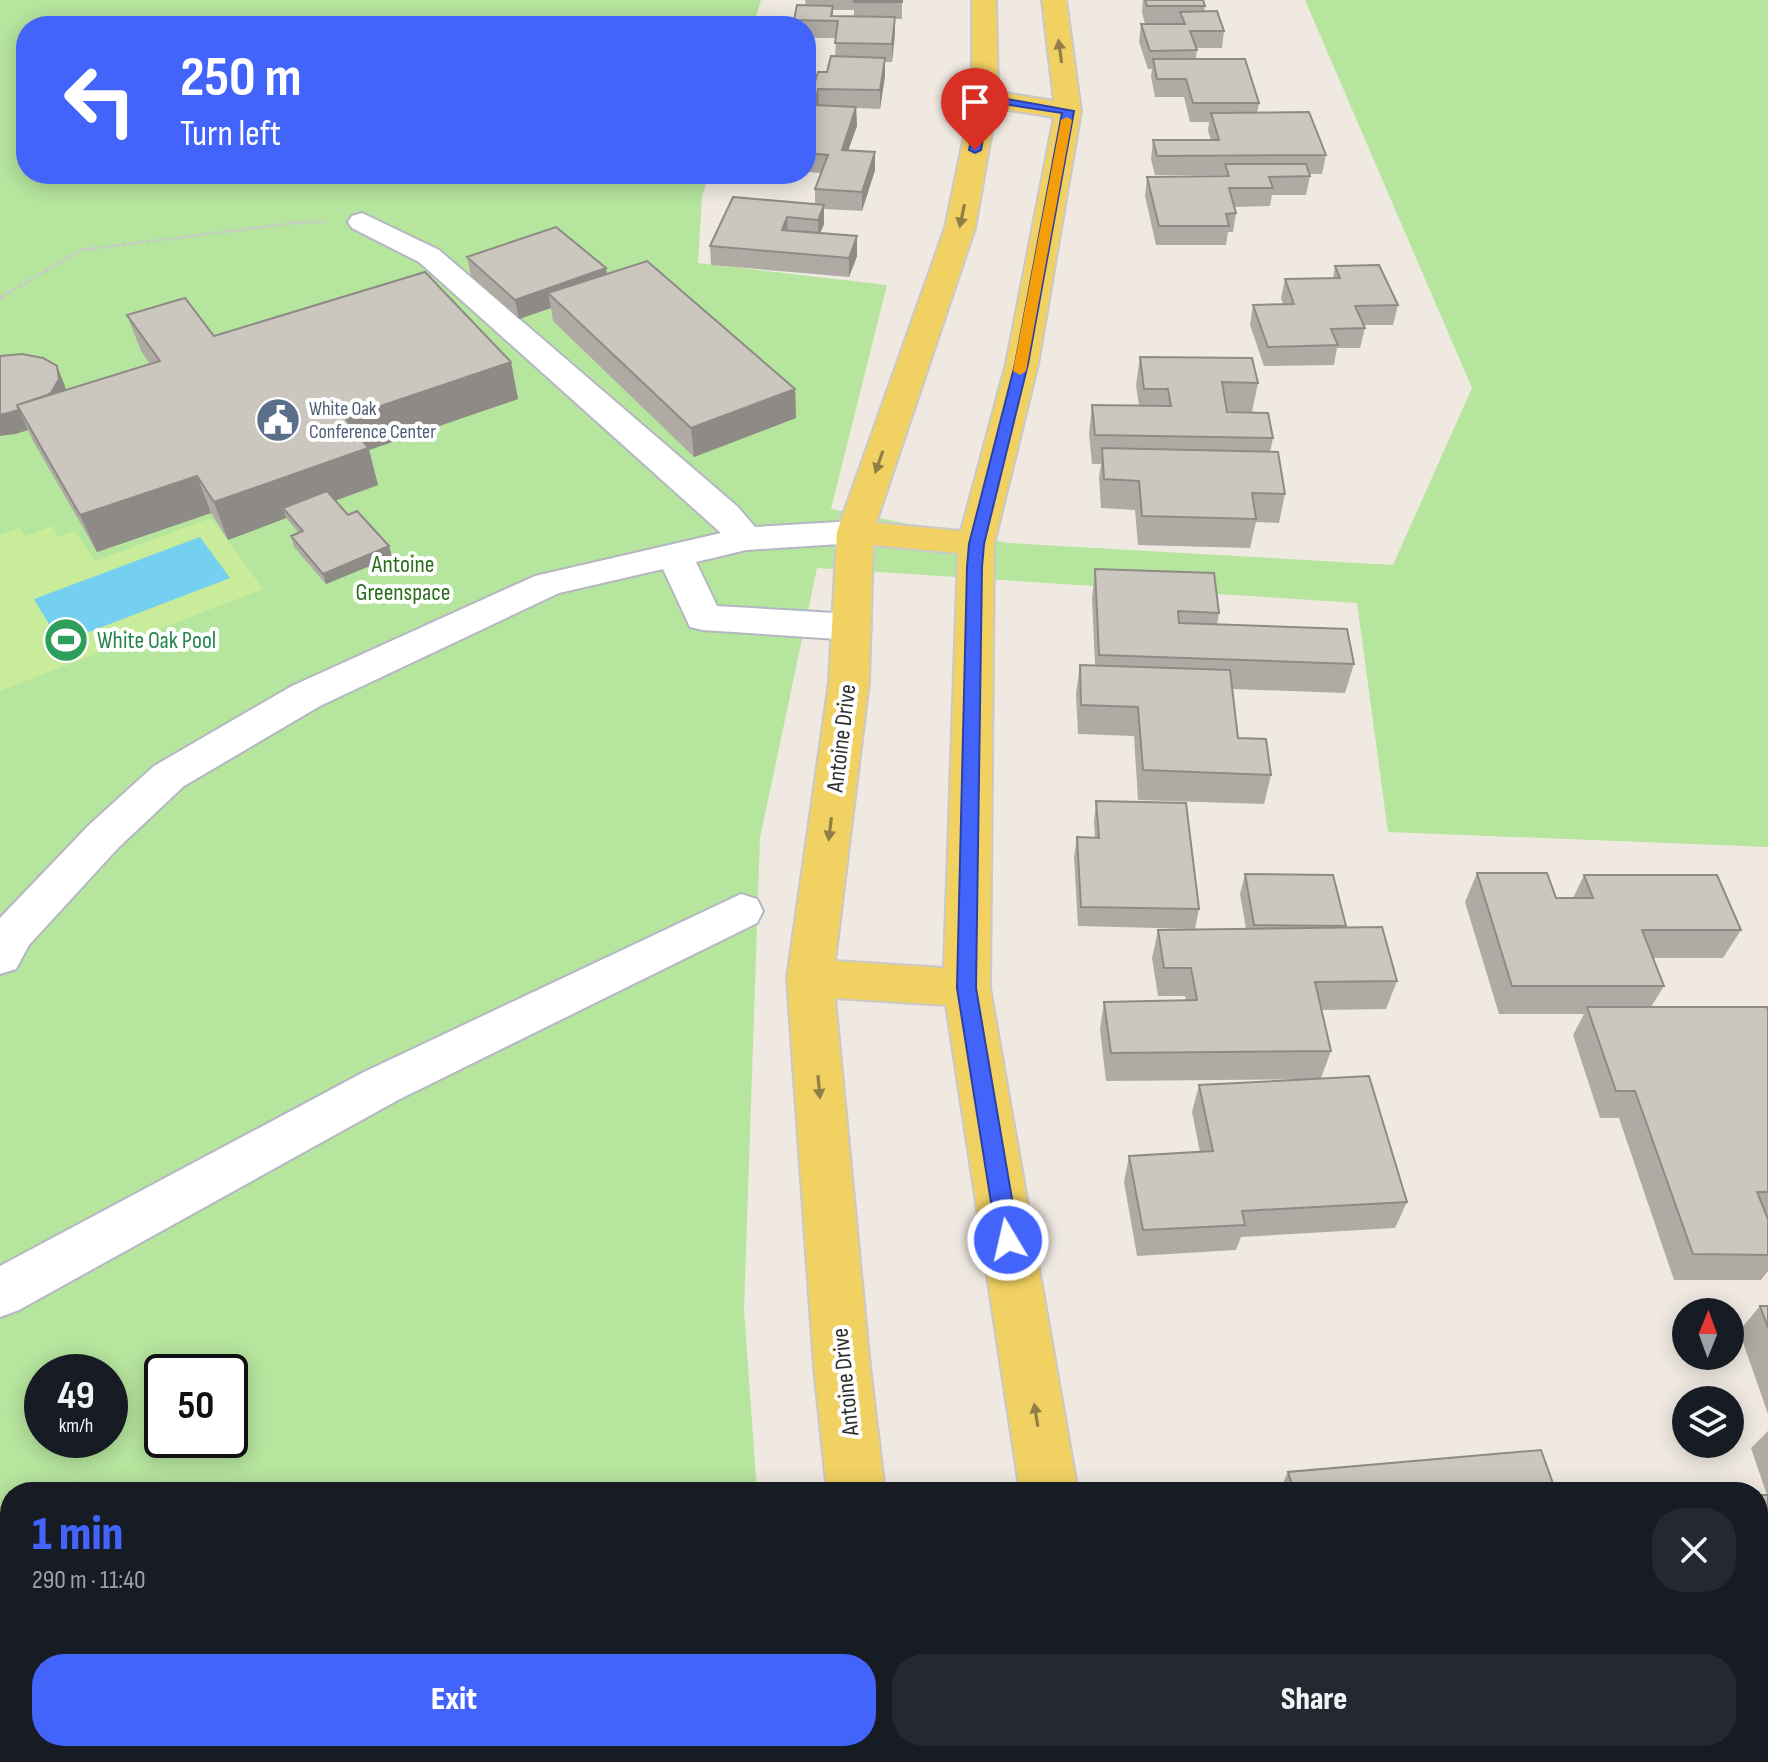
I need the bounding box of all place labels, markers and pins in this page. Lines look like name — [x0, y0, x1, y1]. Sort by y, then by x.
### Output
pin — [941, 68, 1009, 150]
public building icon: White Oak Conference Center — [254, 396, 302, 444]
place label: White Oak Conference Center — [309, 397, 436, 444]
sports icon: White Oak Pool — [42, 616, 90, 664]
place label: White Oak Pool — [97, 626, 216, 655]

